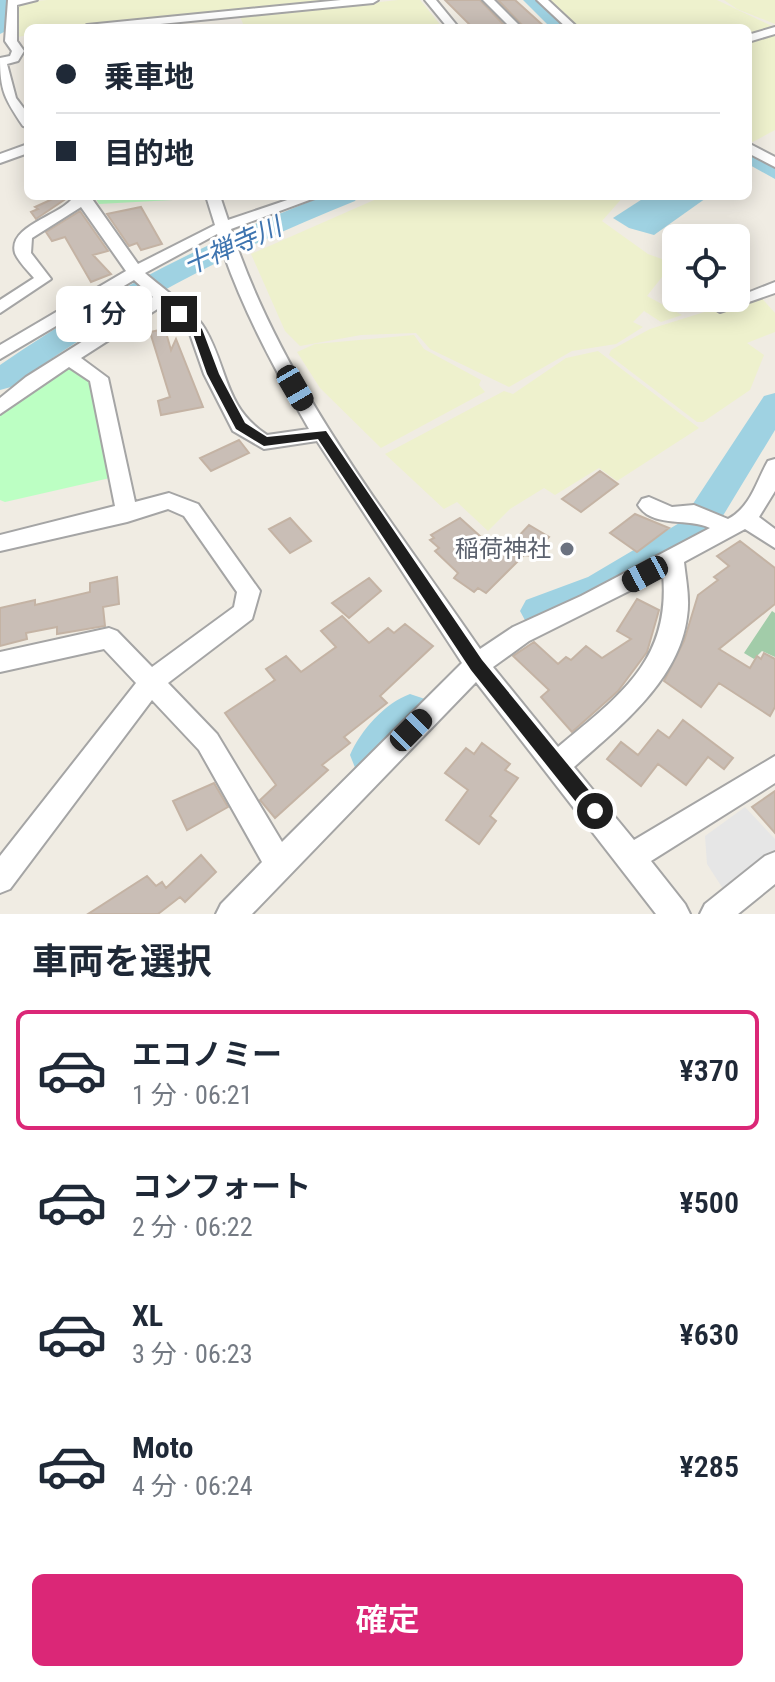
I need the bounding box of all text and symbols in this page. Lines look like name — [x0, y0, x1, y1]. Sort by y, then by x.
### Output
text: 乗車地 — [104, 59, 194, 94]
text: 目的地 — [104, 136, 194, 171]
water label: 十禅寺川 — [178, 210, 288, 281]
map controls — [662, 224, 750, 312]
button: locate — [662, 224, 750, 312]
callout: 1 分 — [55, 286, 151, 342]
route end — [161, 296, 197, 332]
text: 1 分 — [81, 299, 127, 329]
car — [273, 361, 317, 415]
place label: 稲荷神社 — [455, 535, 551, 563]
marker: 稲荷神社 — [558, 540, 576, 558]
car — [618, 552, 672, 596]
car — [386, 705, 436, 755]
route start — [577, 793, 613, 829]
text: 車両を選択 — [32, 941, 212, 983]
icon: car — [36, 1034, 108, 1106]
text: エコノミー — [132, 1037, 282, 1072]
text: ¥370 — [680, 1053, 739, 1088]
text: 1 分 · 06:21 — [132, 1080, 252, 1110]
icon: car — [36, 1166, 108, 1238]
text: コンフォート — [132, 1169, 311, 1204]
text: ¥500 — [680, 1185, 739, 1220]
text: 2 分 · 06:22 — [132, 1212, 252, 1242]
icon: car — [36, 1298, 108, 1370]
text: XL — [132, 1298, 163, 1333]
text: ¥630 — [680, 1317, 739, 1352]
text: 3 分 · 06:23 — [132, 1339, 252, 1369]
icon: car — [36, 1430, 108, 1502]
text: Moto — [132, 1430, 193, 1465]
text: ¥285 — [680, 1449, 739, 1484]
text: 4 分 · 06:24 — [132, 1471, 252, 1501]
button: 確定 — [32, 1574, 743, 1666]

